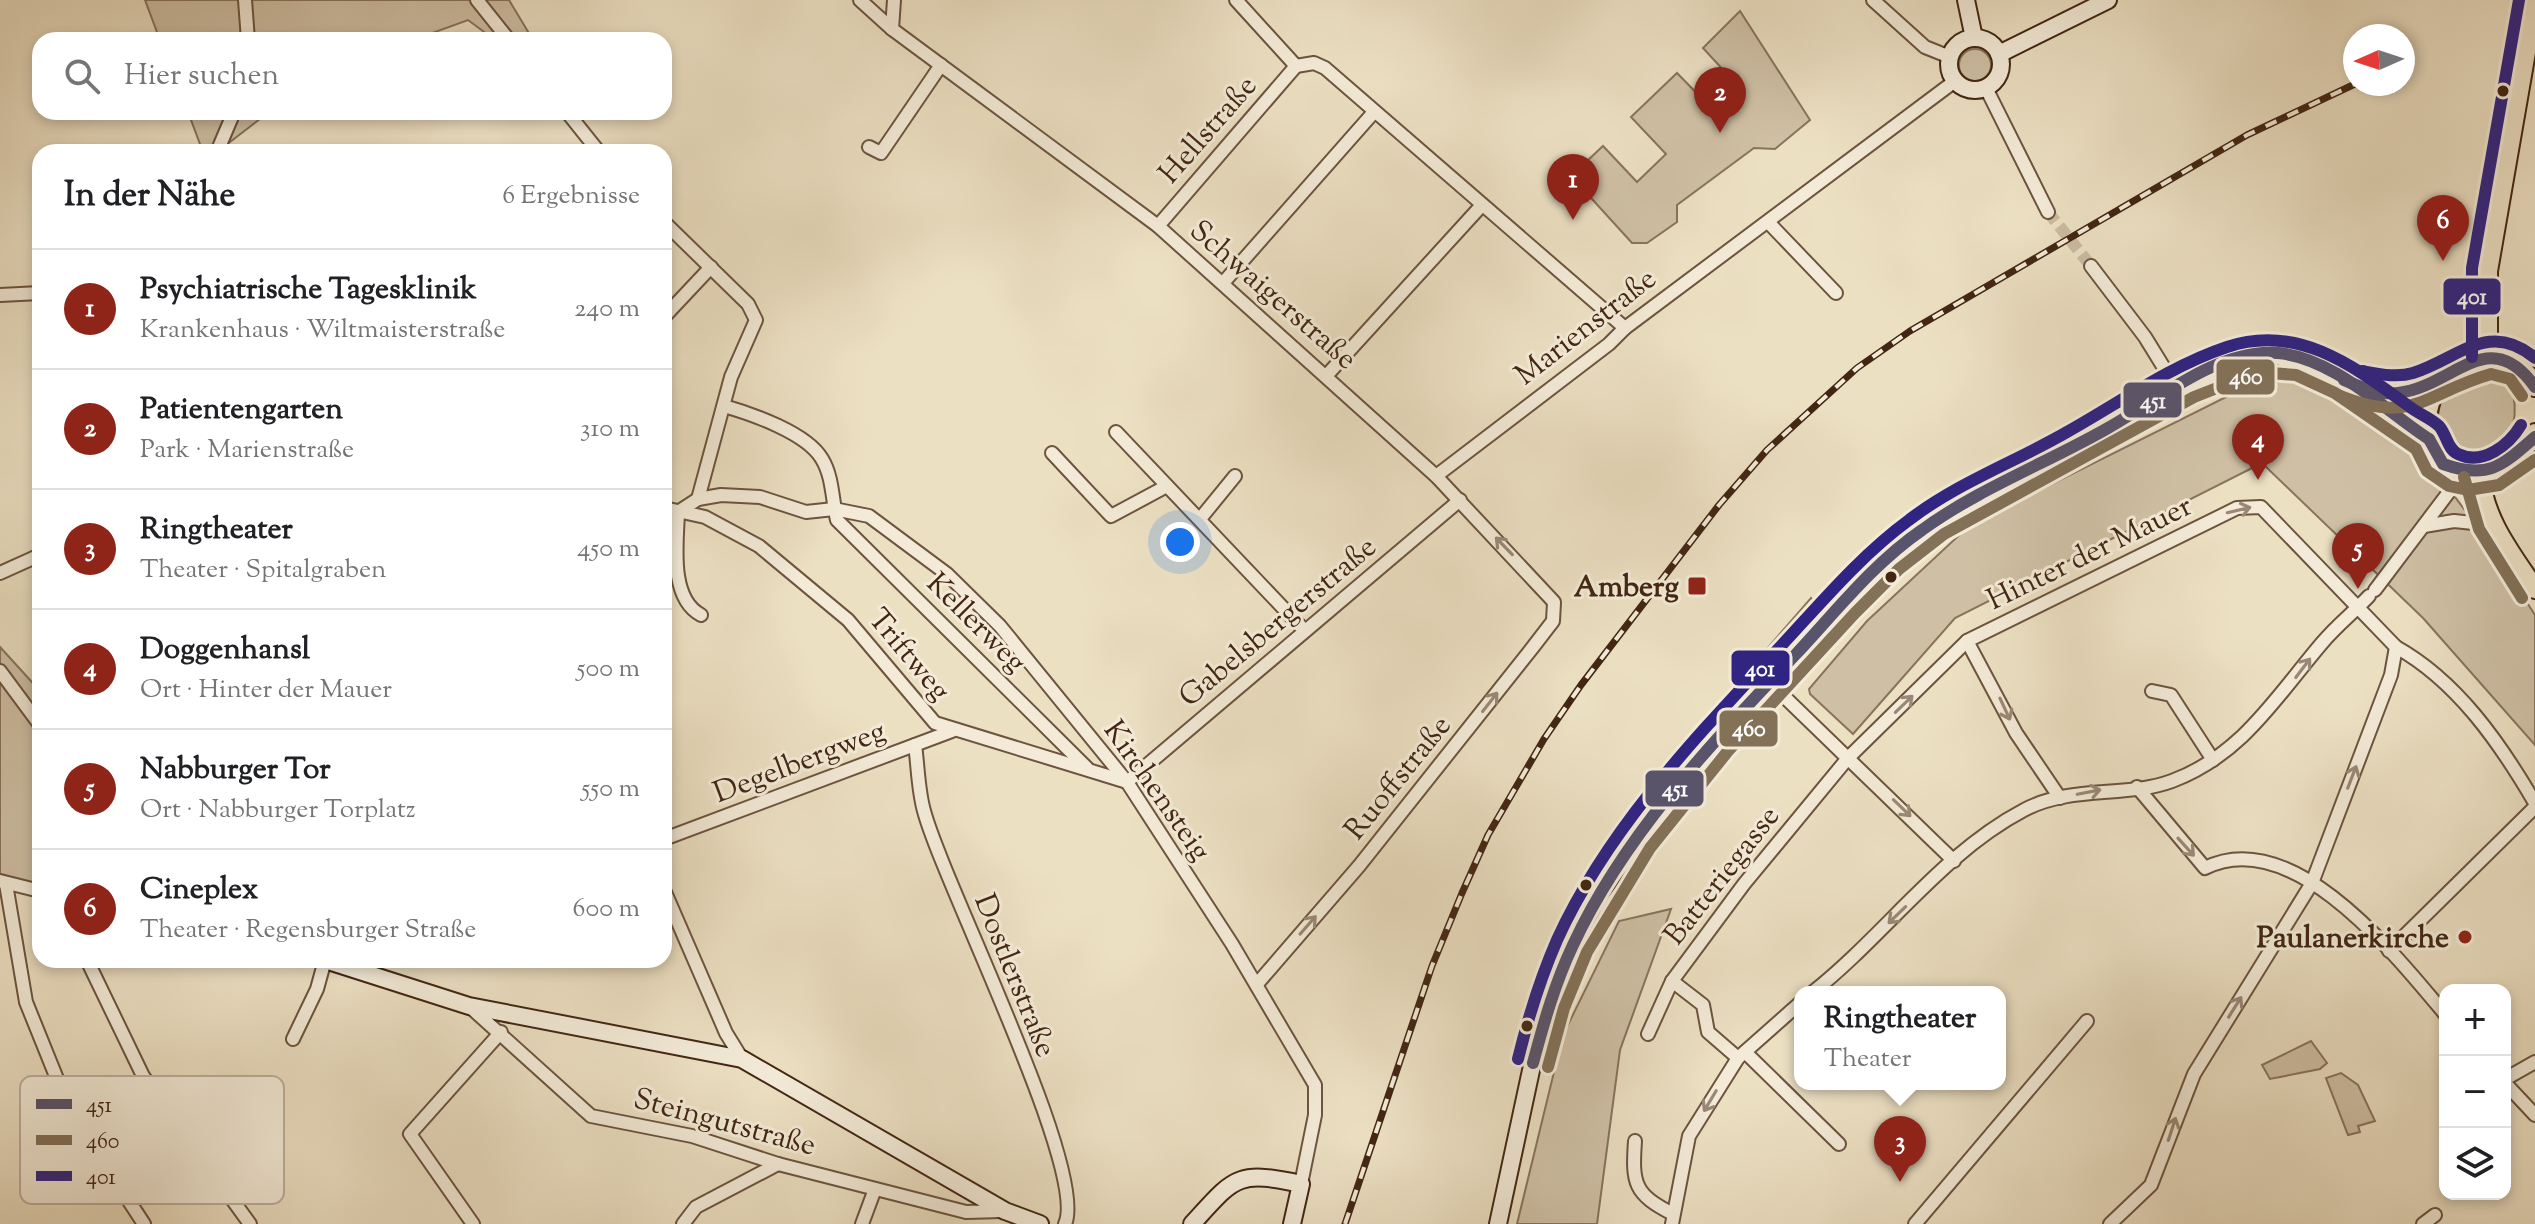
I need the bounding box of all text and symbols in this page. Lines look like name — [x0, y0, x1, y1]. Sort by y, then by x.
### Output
north arrow — [2343, 24, 2415, 96]
search box — [32, 32, 672, 120]
icon: search — [60, 54, 104, 98]
text: Hier suchen — [124, 55, 279, 98]
street label: Hellstraße — [1150, 67, 1268, 194]
pin: 2 — [1694, 67, 1746, 133]
unlabelled marker — [2495, 83, 2511, 99]
pin: 1 — [1547, 154, 1599, 220]
text: In der Nähe — [64, 172, 235, 221]
text: 6 Ergebnisse — [502, 178, 640, 215]
pin: 6 — [2417, 195, 2469, 261]
street label: Schwaigerstraße — [1179, 211, 1366, 381]
street label: Marienstraße — [1507, 259, 1666, 397]
text: Psychiatrische Tagesklinik — [140, 269, 477, 312]
line badge: 401 — [2442, 277, 2502, 316]
text: 401 — [2456, 283, 2487, 315]
text: 1 — [86, 291, 94, 328]
text: 240 m — [574, 291, 640, 328]
text: Krankenhaus · Wiltmaisterstraße — [140, 312, 505, 349]
line badge: 460 — [2215, 358, 2276, 396]
text: 460 — [2228, 363, 2263, 395]
line badge: 451 — [2122, 381, 2183, 419]
text: 451 — [2139, 387, 2167, 419]
text: Patientengarten — [140, 389, 343, 432]
text: 2 — [84, 411, 96, 448]
text: 310 m — [580, 411, 640, 448]
pin: 4 — [2232, 414, 2284, 480]
text: Park · Marienstraße — [140, 432, 354, 469]
street label: Hinter der Mauer — [1980, 486, 2200, 623]
one-way arrow — [2225, 502, 2251, 517]
text: Ringtheater — [140, 509, 293, 552]
your location — [1160, 522, 1200, 562]
pin: 5 — [2332, 523, 2384, 589]
street label: Gabelsbergerstraße — [1170, 527, 1387, 719]
text: 3 — [85, 531, 95, 568]
text: 450 m — [577, 531, 640, 568]
one-way arrow — [1494, 536, 1513, 556]
text: Theater · Spitalgraben — [140, 552, 386, 589]
street label: Kellerweg — [915, 564, 1035, 684]
place label: Amberg — [1574, 567, 1679, 610]
unlabelled marker — [1883, 569, 1899, 585]
marker: Amberg — [1686, 575, 1708, 597]
street label: Triftweg — [857, 600, 960, 711]
text: Doggenhansl — [140, 629, 310, 672]
line badge: 401 — [1730, 649, 1791, 687]
text: 4 — [83, 651, 97, 688]
text: 500 m — [577, 651, 640, 688]
text: 401 — [1744, 655, 1775, 687]
one-way arrow — [2294, 658, 2311, 679]
text: Ort · Hinter der Mauer — [140, 672, 392, 709]
one-way arrow — [1481, 692, 1499, 713]
one-way arrow — [1894, 694, 1914, 713]
one-way arrow — [1998, 697, 2013, 721]
street label: Ruoffstraße — [1335, 707, 1463, 850]
line badge: 460 — [1718, 709, 1779, 748]
street label: Degelbergweg — [708, 711, 892, 816]
street label: Kirchensteig — [1092, 712, 1220, 870]
text: 460 — [1731, 715, 1766, 747]
text: Nabburger Tor — [140, 749, 331, 792]
one-way arrow — [2346, 765, 2360, 790]
line badge: 451 — [1644, 769, 1705, 808]
text: 5 — [86, 771, 94, 808]
text: 550 m — [581, 771, 640, 808]
text: 451 — [1661, 775, 1689, 807]
one-way arrow — [2075, 784, 2101, 799]
text: Ort · Nabburger Torplatz — [140, 792, 416, 829]
street label: Batteriegasse — [1655, 798, 1791, 955]
one-way arrow — [1892, 799, 1912, 818]
one-way arrow — [2176, 837, 2194, 857]
text: Cineplex — [140, 869, 258, 912]
unlabelled marker — [1578, 877, 1594, 893]
street label: Dostlerstraße — [961, 888, 1066, 1064]
text: 6 — [84, 891, 96, 928]
text: 600 m — [573, 891, 640, 928]
one-way arrow — [1888, 905, 1908, 924]
text: Theater · Regensburger Straße — [140, 912, 476, 949]
one-way arrow — [1298, 916, 1316, 936]
place label: Paulanerkirche — [2256, 918, 2449, 961]
marker: Paulanerkirche — [2456, 928, 2474, 946]
map controls — [2439, 984, 2511, 1200]
button: + — [2439, 984, 2511, 1056]
popup — [1794, 986, 2006, 1090]
one-way arrow — [2227, 996, 2243, 1019]
text: Ringtheater — [1824, 998, 1976, 1041]
unlabelled marker — [1519, 1018, 1535, 1034]
text: Theater — [1824, 1041, 1912, 1078]
button: − — [2439, 1056, 2511, 1128]
legend — [20, 1076, 284, 1204]
street label: Steingutstraße — [628, 1078, 820, 1168]
one-way arrow — [1702, 1089, 1718, 1112]
text: 451 — [86, 1091, 113, 1123]
pin: 3 — [1874, 1116, 1926, 1182]
one-way arrow — [2165, 1117, 2180, 1142]
text: 460 — [86, 1127, 119, 1159]
button: layers — [2439, 1128, 2511, 1200]
text: 401 — [86, 1163, 116, 1195]

